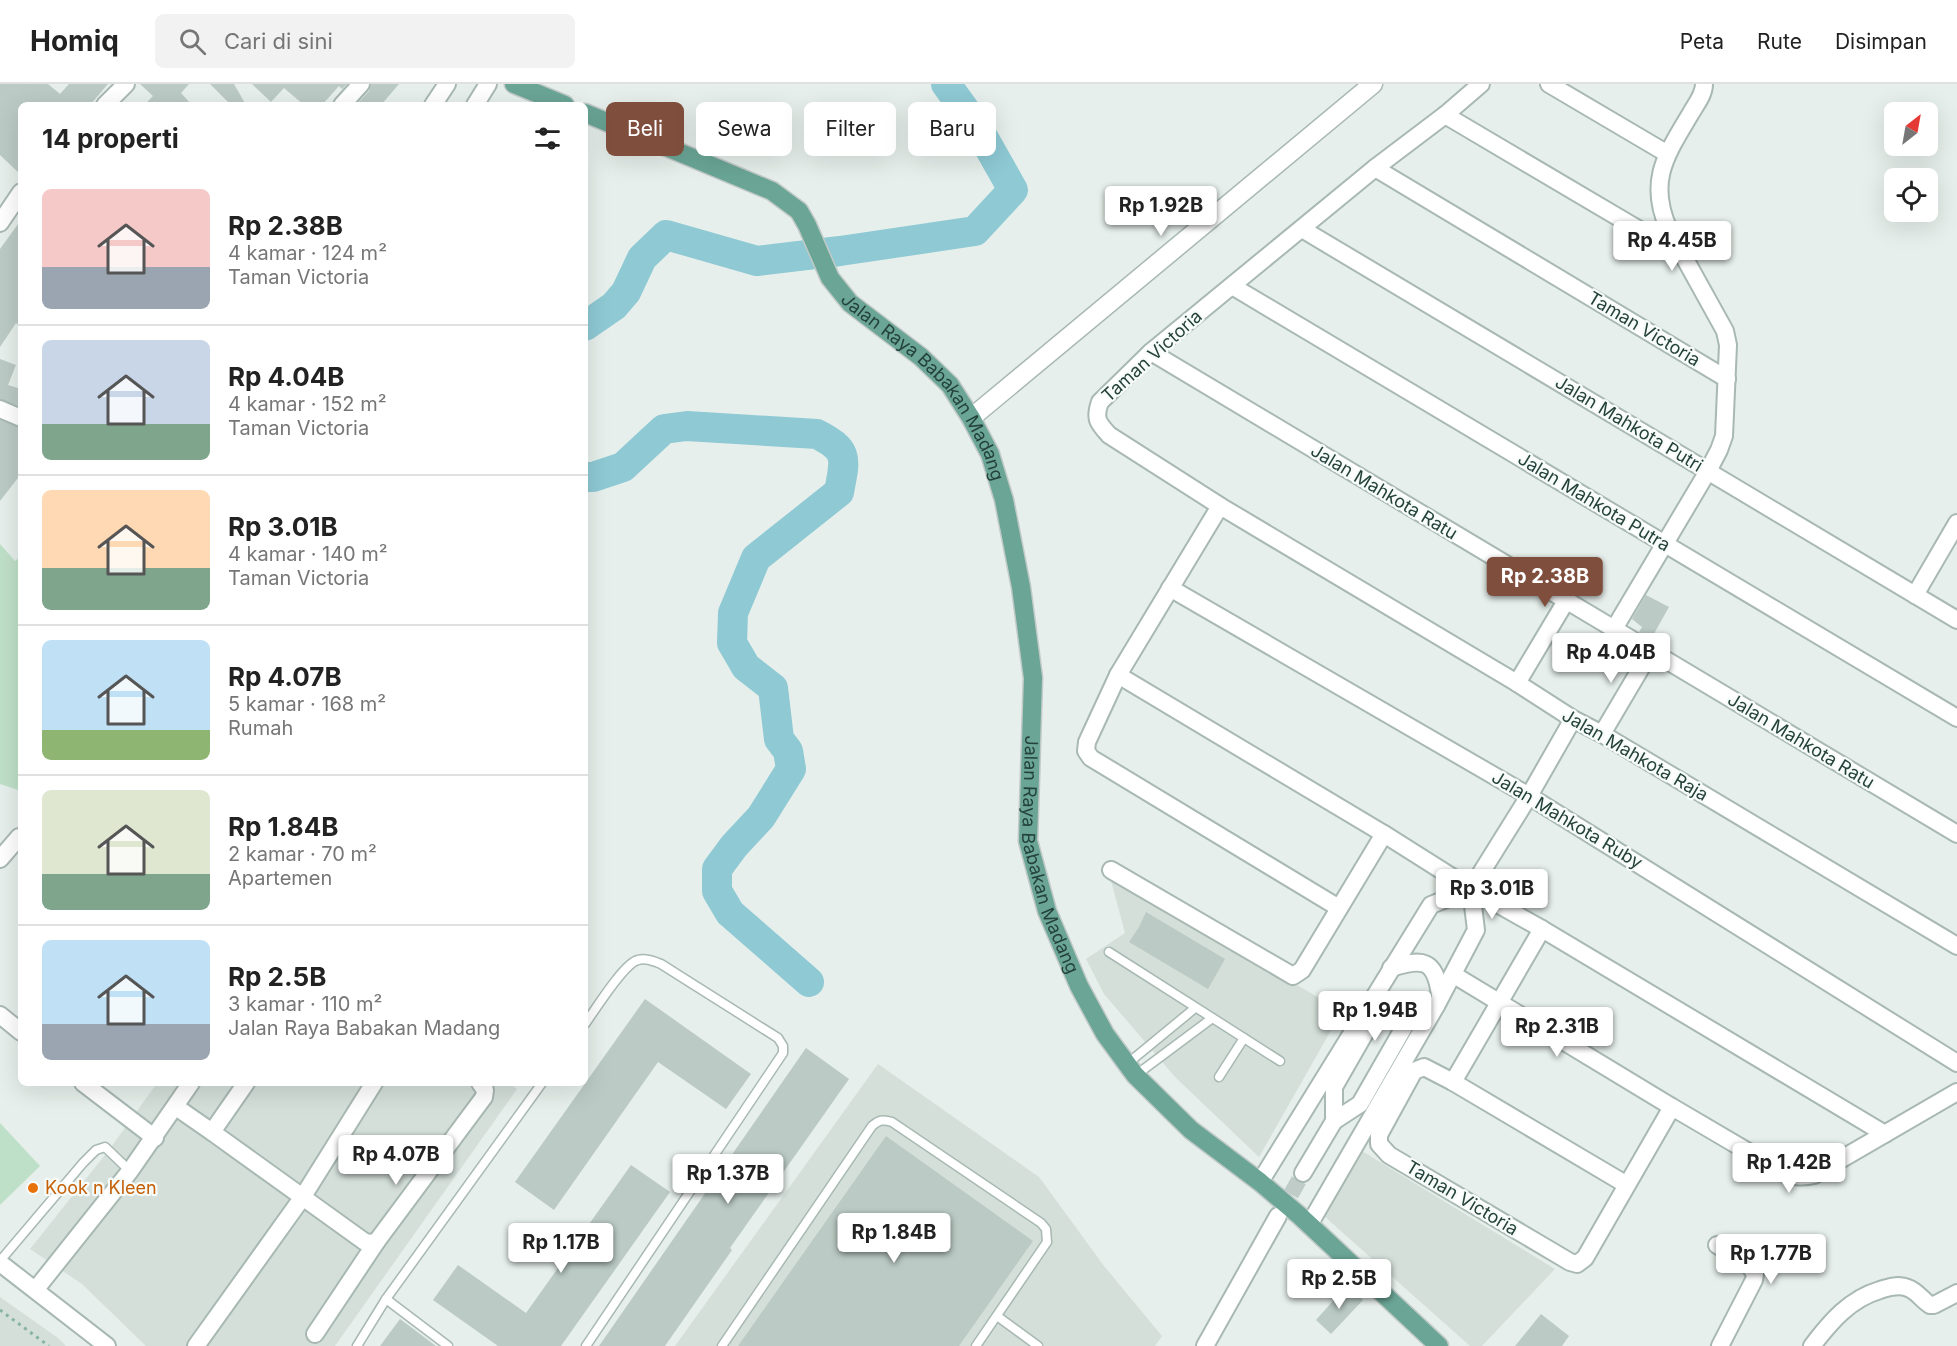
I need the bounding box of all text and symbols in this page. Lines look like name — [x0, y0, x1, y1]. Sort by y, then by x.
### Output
search box — [155, 14, 575, 68]
text: Homiq — [30, 24, 119, 58]
icon: search — [176, 25, 209, 58]
text: Cari di sini — [224, 28, 333, 54]
text: Peta — [1680, 29, 1724, 54]
text: Rute — [1757, 29, 1802, 54]
text: Disimpan — [1835, 29, 1927, 54]
chip: Beli — [606, 102, 684, 156]
chip: Sewa — [696, 102, 792, 156]
chip: Filter — [804, 102, 896, 156]
chip: Baru — [908, 102, 996, 156]
north arrow — [1884, 102, 1938, 156]
map controls — [1884, 102, 1938, 222]
icon: filters — [531, 122, 564, 155]
text: 14 properti — [42, 123, 179, 154]
button: locate — [1884, 168, 1938, 222]
pin: Rp 1.92B — [1099, 186, 1223, 237]
text: Rp 1.92B — [1119, 193, 1203, 217]
text: Rp 2.38B — [228, 210, 343, 241]
icon: home — [90, 213, 162, 285]
pin: Rp 4.45B — [1610, 221, 1734, 272]
text: Rp 4.45B — [1627, 228, 1717, 252]
text: 4 kamar · 124 m² — [228, 241, 387, 265]
text: Taman Victoria — [228, 265, 369, 289]
street label: Taman Victoria — [1584, 287, 1704, 370]
street label: Jalan Raya Babakan Madang — [837, 289, 1008, 483]
street label: Taman Victoria — [1097, 305, 1206, 406]
text: Rp 4.04B — [228, 361, 345, 392]
icon: home — [90, 364, 162, 436]
street label: Jalan Mahkota Putri — [1552, 371, 1707, 476]
text: 4 kamar · 152 m² — [228, 392, 387, 416]
text: Taman Victoria — [228, 416, 369, 440]
street label: Jalan Mahkota Ratu — [1307, 440, 1461, 544]
street label: Jalan Mahkota Putra — [1514, 448, 1674, 555]
text: Rp 3.01B — [228, 511, 338, 542]
icon: home — [90, 514, 162, 586]
text: 4 kamar · 140 m² — [228, 542, 388, 566]
pin: Rp 2.38B — [1483, 557, 1607, 608]
text: Rp 2.38B — [1501, 564, 1589, 588]
text: Taman Victoria — [228, 566, 369, 590]
pin: Rp 4.04B — [1549, 633, 1673, 684]
text: Rp 4.04B — [1566, 640, 1656, 664]
text: Rp 4.07B — [228, 661, 342, 692]
icon: home — [90, 664, 162, 736]
street label: Jalan Mahkota Ratu — [1724, 689, 1878, 793]
text: 5 kamar · 168 m² — [228, 692, 386, 716]
street label: Jalan Mahkota Raja — [1559, 704, 1712, 805]
text: Rumah — [228, 716, 293, 740]
street label: Jalan Raya Babakan Madang — [1018, 735, 1083, 977]
street label: Jalan Mahkota Ruby — [1488, 766, 1646, 873]
text: Rp 1.84B — [228, 811, 339, 842]
icon: home — [90, 814, 162, 886]
text: 2 kamar · 70 m² — [228, 842, 377, 866]
text: Apartemen — [228, 866, 332, 890]
pin: Rp 3.01B — [1430, 869, 1554, 920]
text: Rp 3.01B — [1450, 876, 1534, 900]
text: Rp 2.5B — [228, 961, 326, 992]
icon: home — [90, 964, 162, 1036]
pin: Rp 1.94B — [1313, 991, 1437, 1042]
text: 3 kamar · 110 m² — [228, 992, 382, 1016]
text: Rp 1.94B — [1332, 998, 1418, 1022]
pin: Rp 2.31B — [1495, 1007, 1619, 1058]
text: Rp 2.31B — [1515, 1014, 1599, 1038]
text: Jalan Raya Babakan Madang — [228, 1016, 500, 1040]
pin: Rp 4.07B — [334, 1135, 458, 1186]
text: Rp 4.07B — [352, 1142, 440, 1166]
pin: Rp 1.42B — [1727, 1143, 1851, 1194]
text: Rp 1.42B — [1746, 1150, 1832, 1174]
pin: Rp 1.37B — [666, 1154, 790, 1205]
street label: Taman Victoria — [1402, 1156, 1522, 1239]
text: Rp 1.37B — [686, 1161, 770, 1185]
place label: Kook n Kleen — [45, 1177, 157, 1198]
marker: Kook n Kleen — [26, 1181, 40, 1195]
pin: Rp 1.84B — [832, 1213, 956, 1264]
text: Rp 1.84B — [852, 1220, 937, 1244]
pin: Rp 1.17B — [499, 1223, 623, 1274]
text: Rp 1.17B — [522, 1230, 600, 1254]
pin: Rp 1.77B — [1709, 1234, 1833, 1285]
text: Rp 1.77B — [1730, 1241, 1812, 1265]
pin: Rp 2.5B — [1284, 1259, 1394, 1310]
text: Rp 2.5B — [1301, 1266, 1377, 1290]

